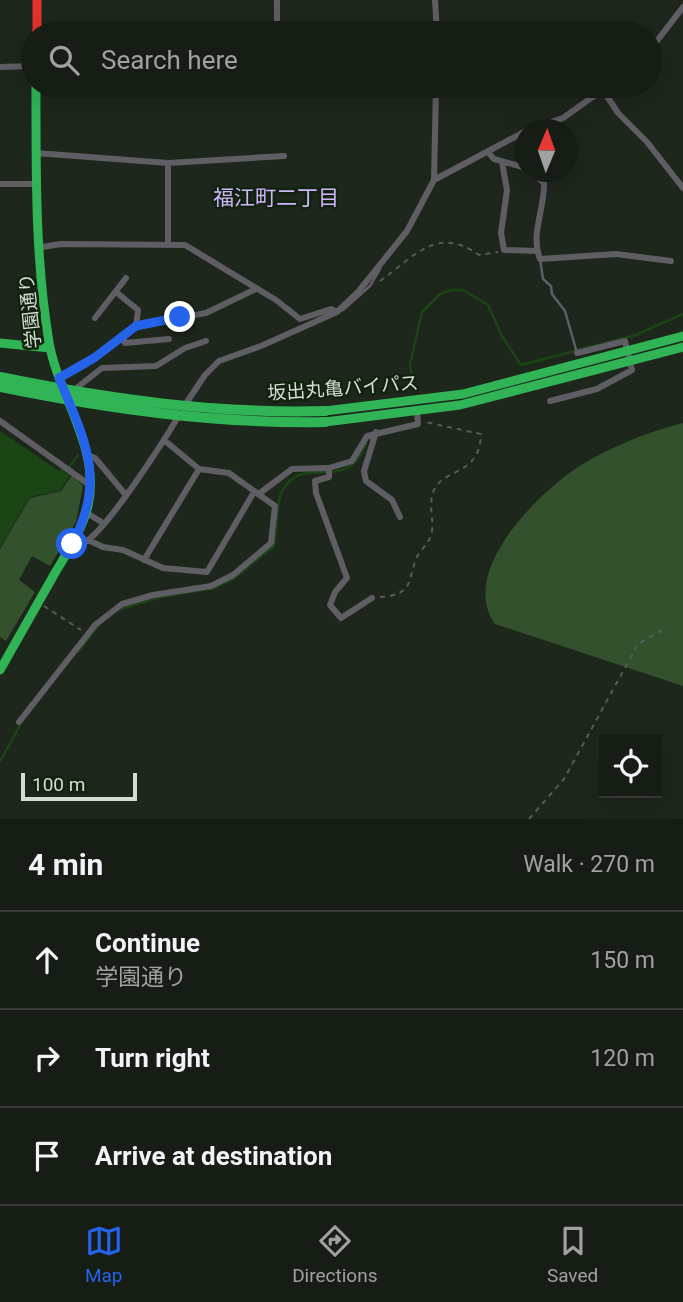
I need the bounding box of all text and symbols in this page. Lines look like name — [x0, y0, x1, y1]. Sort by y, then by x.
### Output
search box — [21, 21, 662, 98]
icon: search — [45, 41, 83, 79]
text: Search here — [101, 45, 238, 75]
north arrow — [515, 119, 578, 182]
district label: 福江町二丁目 — [213, 186, 339, 210]
street label: 学園通り — [15, 272, 45, 350]
route end — [164, 301, 195, 332]
street label: 坂出丸亀バイパス — [267, 371, 419, 405]
route start — [56, 528, 87, 559]
map controls — [599, 735, 662, 798]
button: locate — [599, 735, 662, 798]
scale bar — [21, 770, 136, 802]
text: 100 m — [32, 773, 85, 796]
text: 4 min — [28, 847, 103, 882]
text: Walk · 270 m — [523, 851, 655, 878]
text: Continue — [95, 928, 200, 958]
icon: ahead — [28, 941, 66, 979]
text: 150 m — [590, 947, 655, 974]
text: 学園通り — [95, 964, 187, 991]
icon: right — [28, 1039, 66, 1077]
text: Turn right — [95, 1043, 210, 1073]
text: 120 m — [590, 1045, 655, 1072]
icon: arrive — [28, 1137, 66, 1175]
text: Arrive at destination — [95, 1141, 332, 1171]
tab: Map — [85, 1222, 123, 1287]
tab: Directions — [292, 1222, 377, 1287]
tab: Saved — [547, 1222, 598, 1287]

